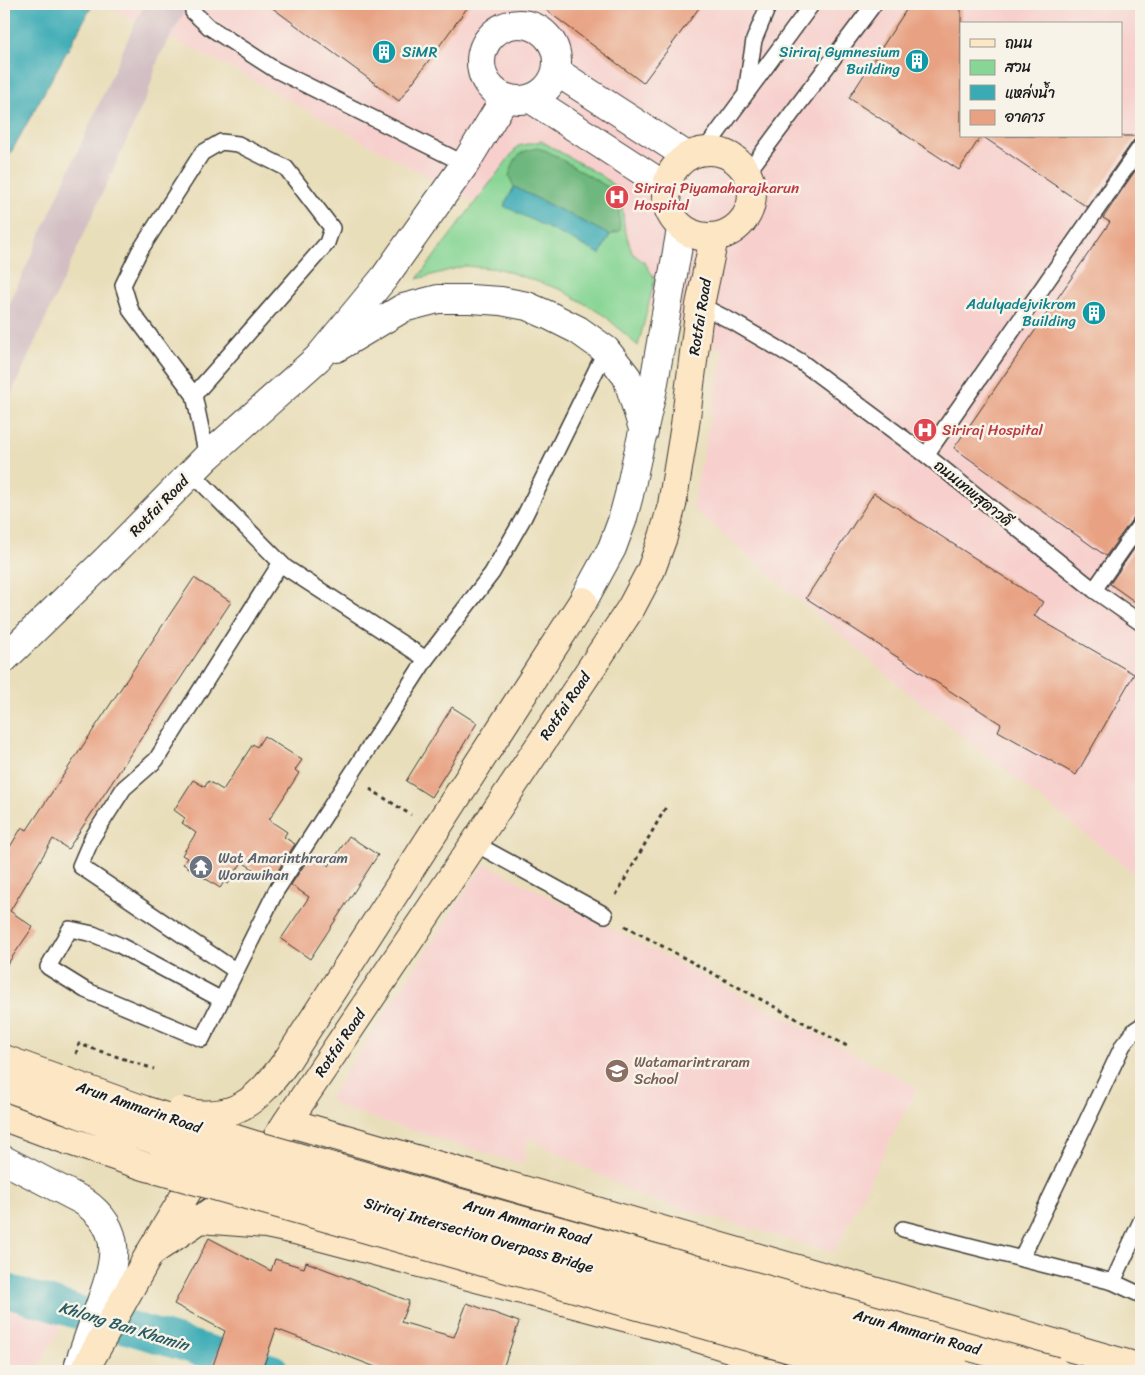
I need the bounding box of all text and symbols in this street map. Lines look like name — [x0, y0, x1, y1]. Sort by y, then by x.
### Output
legend — [960, 22, 1122, 138]
text: ถนน — [1005, 30, 1033, 56]
building icon: SiMR — [371, 39, 397, 65]
place label: SiMR — [402, 39, 437, 65]
place label: Siriraj Gymnesium Building — [779, 39, 900, 82]
building icon: Siriraj Gymnesium Building — [904, 48, 930, 74]
text: สวน — [1004, 54, 1031, 80]
text: แหล่งน้ำ — [1005, 80, 1055, 106]
text: อาคาร — [1004, 104, 1046, 130]
place label: Siriraj Piyamaharajkarun Hospital — [634, 175, 799, 218]
hospital icon: Siriraj Piyamaharajkarun Hospital — [604, 184, 630, 210]
street label: Rotfai Road — [681, 276, 719, 357]
place label: Adulyadejvikrom Building — [965, 291, 1076, 334]
building icon: Adulyadejvikrom Building — [1081, 300, 1107, 326]
hospital icon: Siriraj Hospital — [912, 417, 938, 443]
place label: Siriraj Hospital — [942, 417, 1044, 443]
street label: ถนนเทพสุดาวดี — [928, 453, 1020, 534]
street label: Rotfai Road — [123, 468, 196, 543]
street label: Rotfai Road — [533, 666, 598, 745]
place label: Wat Amarinthraram Worawihan — [218, 845, 348, 888]
temple icon: Wat Amarinthraram Worawihan — [188, 854, 214, 880]
street label: Rotfai Road — [308, 1003, 373, 1082]
place label: Watamarintraram School — [634, 1049, 750, 1092]
school or university icon: Watamarintraram School — [604, 1058, 630, 1084]
street label: Arun Ammarin Road — [72, 1073, 206, 1141]
street label: Siriraj Intersection Overpass Bridge — [361, 1190, 597, 1280]
street label: Arun Ammarin Road — [460, 1191, 595, 1253]
water label: Khlong Ban Khamin — [56, 1293, 195, 1360]
street label: Arun Ammarin Road — [850, 1301, 985, 1363]

